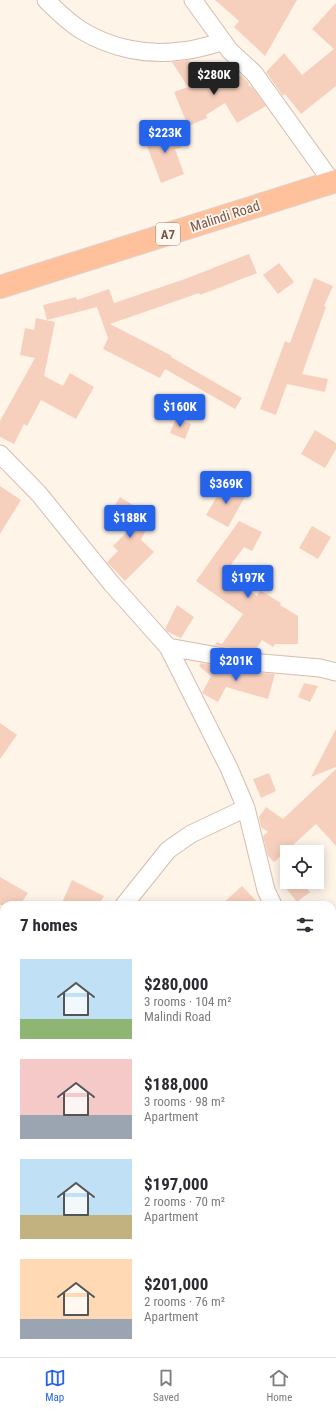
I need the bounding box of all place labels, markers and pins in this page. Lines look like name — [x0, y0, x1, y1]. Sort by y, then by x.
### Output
pin: $280K — [186, 62, 242, 96]
pin: $223K — [137, 120, 193, 154]
pin: $160K — [152, 394, 208, 428]
pin: $369K — [198, 471, 254, 505]
pin: $188K — [102, 505, 158, 539]
pin: $197K — [220, 565, 276, 599]
pin: $201K — [208, 648, 264, 682]

